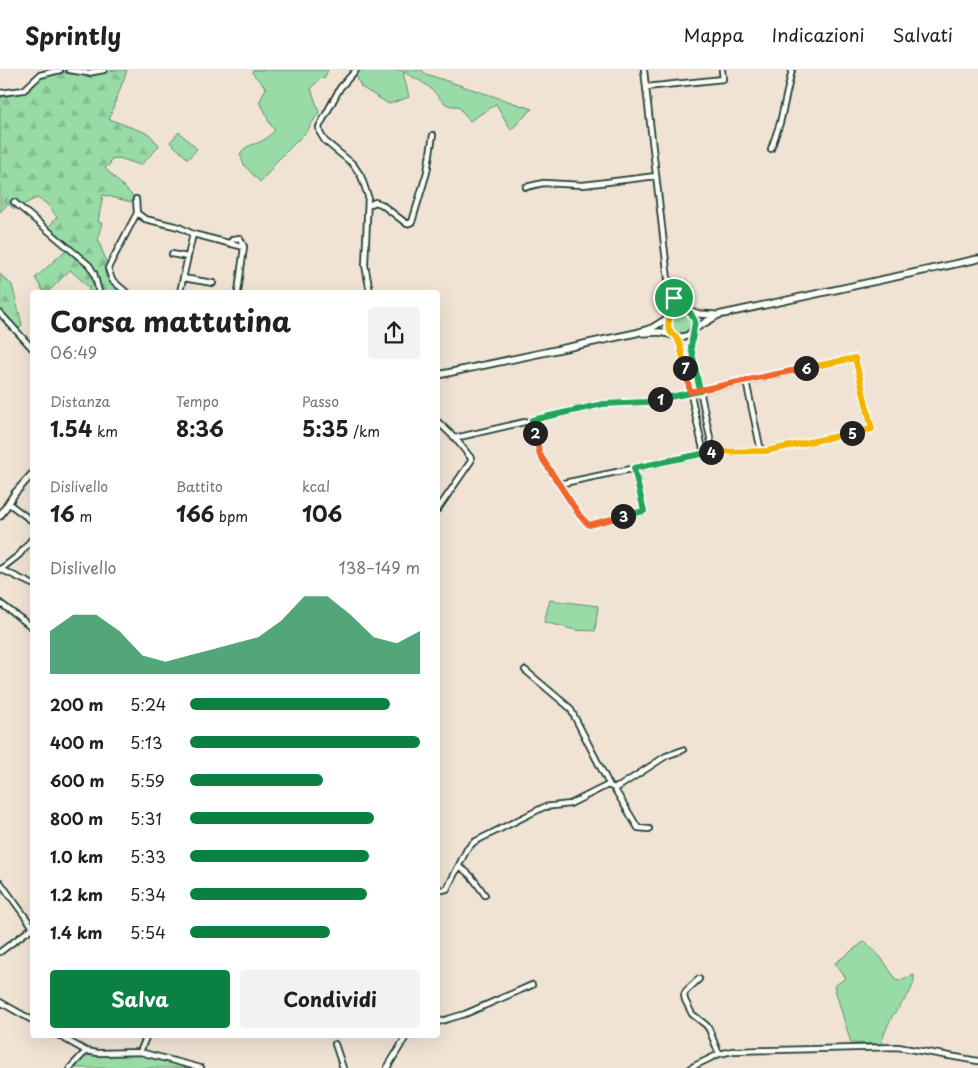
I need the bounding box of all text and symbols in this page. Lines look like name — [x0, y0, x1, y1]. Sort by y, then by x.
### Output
text: Sprintly — [25, 17, 121, 53]
text: Mappa — [684, 21, 744, 48]
text: Indicazioni — [772, 21, 865, 48]
text: Salvati — [893, 21, 953, 48]
pin — [653, 277, 695, 319]
icon: arrive — [660, 284, 688, 312]
text: Corsa mattutina — [50, 299, 291, 342]
button: share — [368, 307, 420, 359]
text: 06:49 — [50, 340, 97, 364]
pin: 7 — [672, 356, 698, 380]
pin: 6 — [794, 356, 818, 380]
text: 7 — [681, 358, 690, 379]
text: 6 — [802, 358, 811, 379]
pin: 1 — [648, 386, 672, 412]
text: 1 — [657, 389, 664, 410]
text: Distanza — [50, 391, 110, 412]
text: Tempo — [176, 391, 219, 412]
text: Passo — [302, 391, 339, 412]
text: 1.54 — [50, 412, 92, 444]
text: 8:36 — [176, 412, 224, 444]
text: 5:35 — [302, 412, 349, 444]
pin: 2 — [522, 420, 548, 446]
pin: 5 — [840, 420, 864, 446]
text: km — [92, 421, 118, 442]
text: /km — [349, 421, 380, 442]
text: 2 — [531, 423, 540, 444]
text: 5 — [848, 423, 857, 444]
pin: 4 — [698, 440, 724, 464]
text: 4 — [707, 442, 716, 463]
text: Dislivello — [50, 476, 108, 497]
text: Battito — [176, 476, 223, 497]
text: kcal — [302, 476, 330, 497]
text: 16 — [50, 497, 75, 529]
text: 166 — [176, 497, 214, 529]
text: 106 — [302, 497, 342, 529]
pin: 3 — [610, 504, 636, 528]
text: m — [75, 506, 92, 527]
text: bpm — [214, 506, 248, 527]
text: 3 — [619, 506, 628, 527]
text: Dislivello — [50, 555, 116, 579]
text: 138–149 m — [339, 555, 420, 579]
text: 200 m — [50, 692, 104, 716]
text: 5:24 — [130, 692, 166, 716]
text: 400 m — [50, 730, 104, 754]
text: 5:13 — [130, 730, 163, 754]
text: 600 m — [50, 768, 104, 792]
text: 5:59 — [130, 768, 165, 792]
text: 800 m — [50, 806, 103, 830]
text: 5:31 — [130, 806, 162, 830]
text: 1.0 km — [50, 844, 103, 868]
text: 5:33 — [130, 844, 166, 868]
text: 1.2 km — [50, 882, 103, 906]
text: 5:34 — [130, 882, 166, 906]
text: 1.4 km — [50, 920, 102, 944]
text: 5:54 — [130, 920, 166, 944]
button: Salva — [50, 970, 230, 1028]
button: Condividi — [240, 970, 420, 1028]

